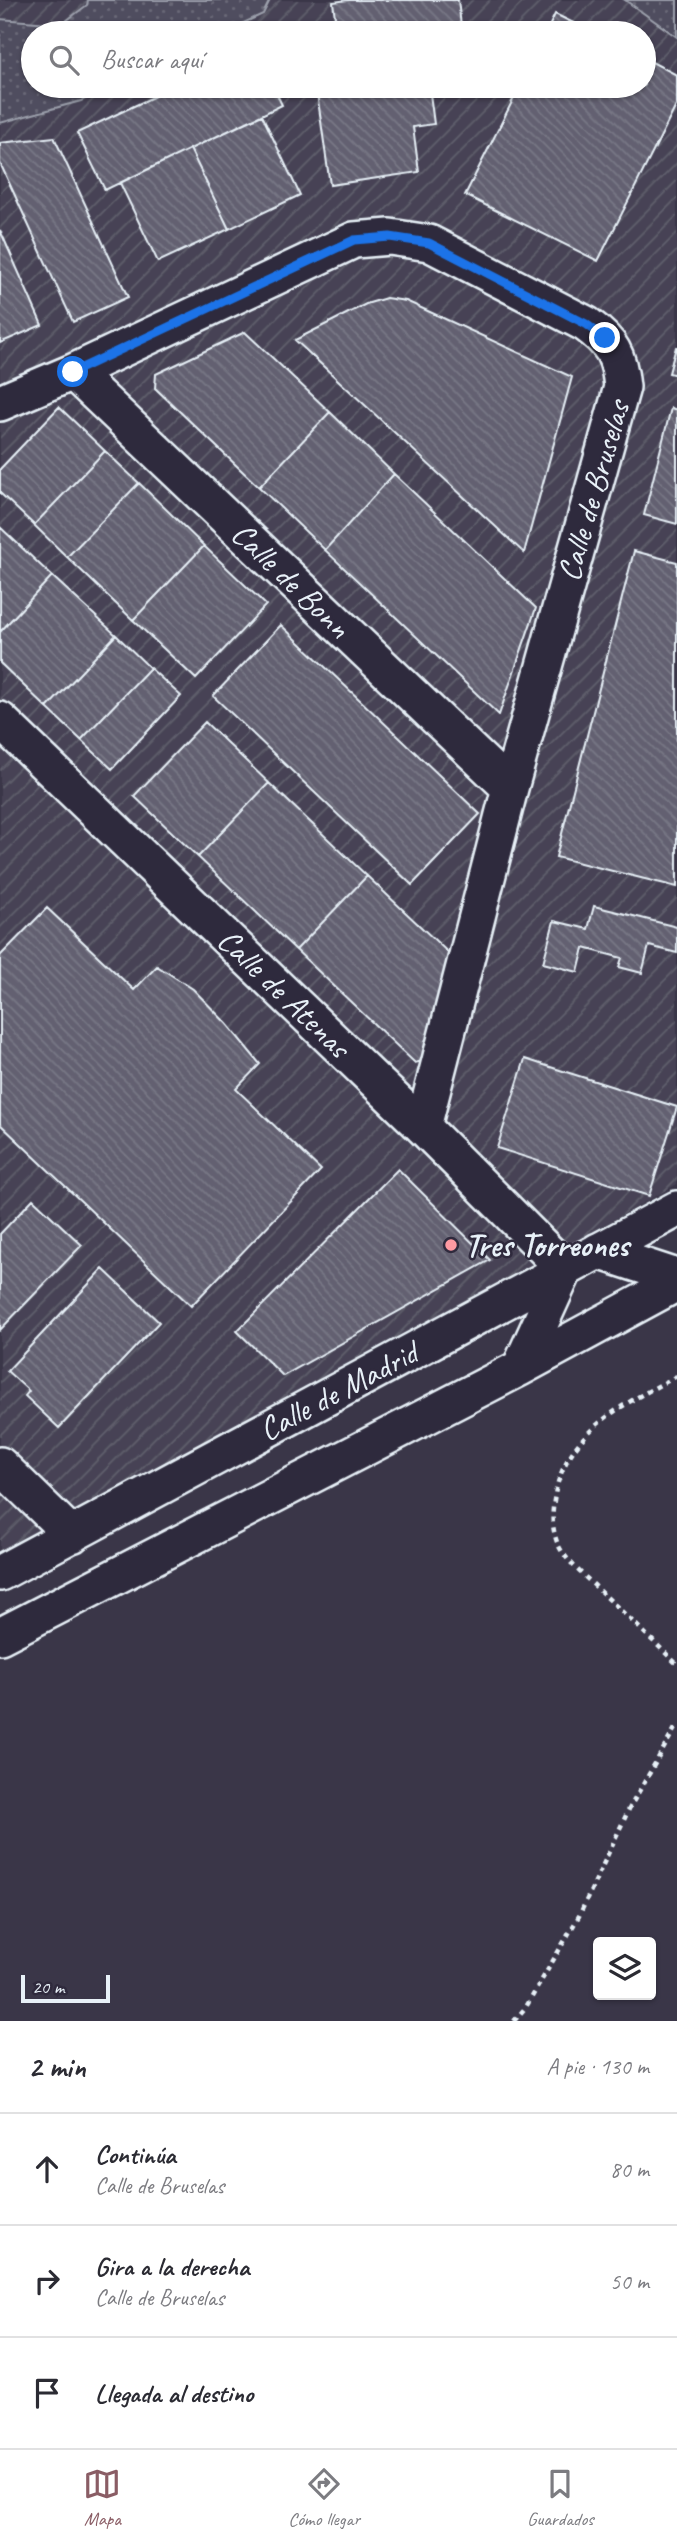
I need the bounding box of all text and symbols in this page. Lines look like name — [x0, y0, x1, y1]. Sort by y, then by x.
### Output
search box — [21, 21, 656, 98]
icon: search — [45, 41, 83, 79]
text: Buscar aquí — [101, 43, 203, 76]
route end — [589, 322, 620, 353]
route start — [57, 356, 88, 387]
street label: Calle de Bruselas — [547, 394, 639, 586]
street label: Calle de Bonn — [222, 513, 360, 647]
street label: Calle de Atenas — [209, 919, 361, 1069]
place label: Tres Torreones — [465, 1224, 632, 1266]
marker: Tres Torreones — [443, 1237, 459, 1253]
street label: Calle de Madrid — [251, 1329, 429, 1450]
map controls — [593, 1937, 656, 2000]
button: layers — [593, 1937, 656, 2000]
scale bar — [21, 1972, 110, 2004]
text: 20 m — [32, 1975, 64, 1999]
text: 2 min — [28, 2048, 85, 2086]
text: A pie · 130 m — [546, 2052, 649, 2081]
text: Continúa — [95, 2138, 176, 2171]
icon: ahead — [28, 2150, 66, 2188]
text: 80 m — [610, 2155, 649, 2184]
text: Calle de Bruselas — [95, 2171, 224, 2200]
text: Gira a la derecha — [95, 2250, 249, 2283]
icon: right — [28, 2262, 66, 2300]
text: 50 m — [610, 2267, 649, 2296]
text: Calle de Bruselas — [95, 2283, 224, 2312]
icon: arrive — [28, 2374, 66, 2412]
text: Llegada al destino — [95, 2377, 253, 2410]
tab: Mapa — [83, 2465, 121, 2531]
tab: Cómo llegar — [288, 2465, 360, 2531]
tab: Guardados — [527, 2465, 594, 2531]

